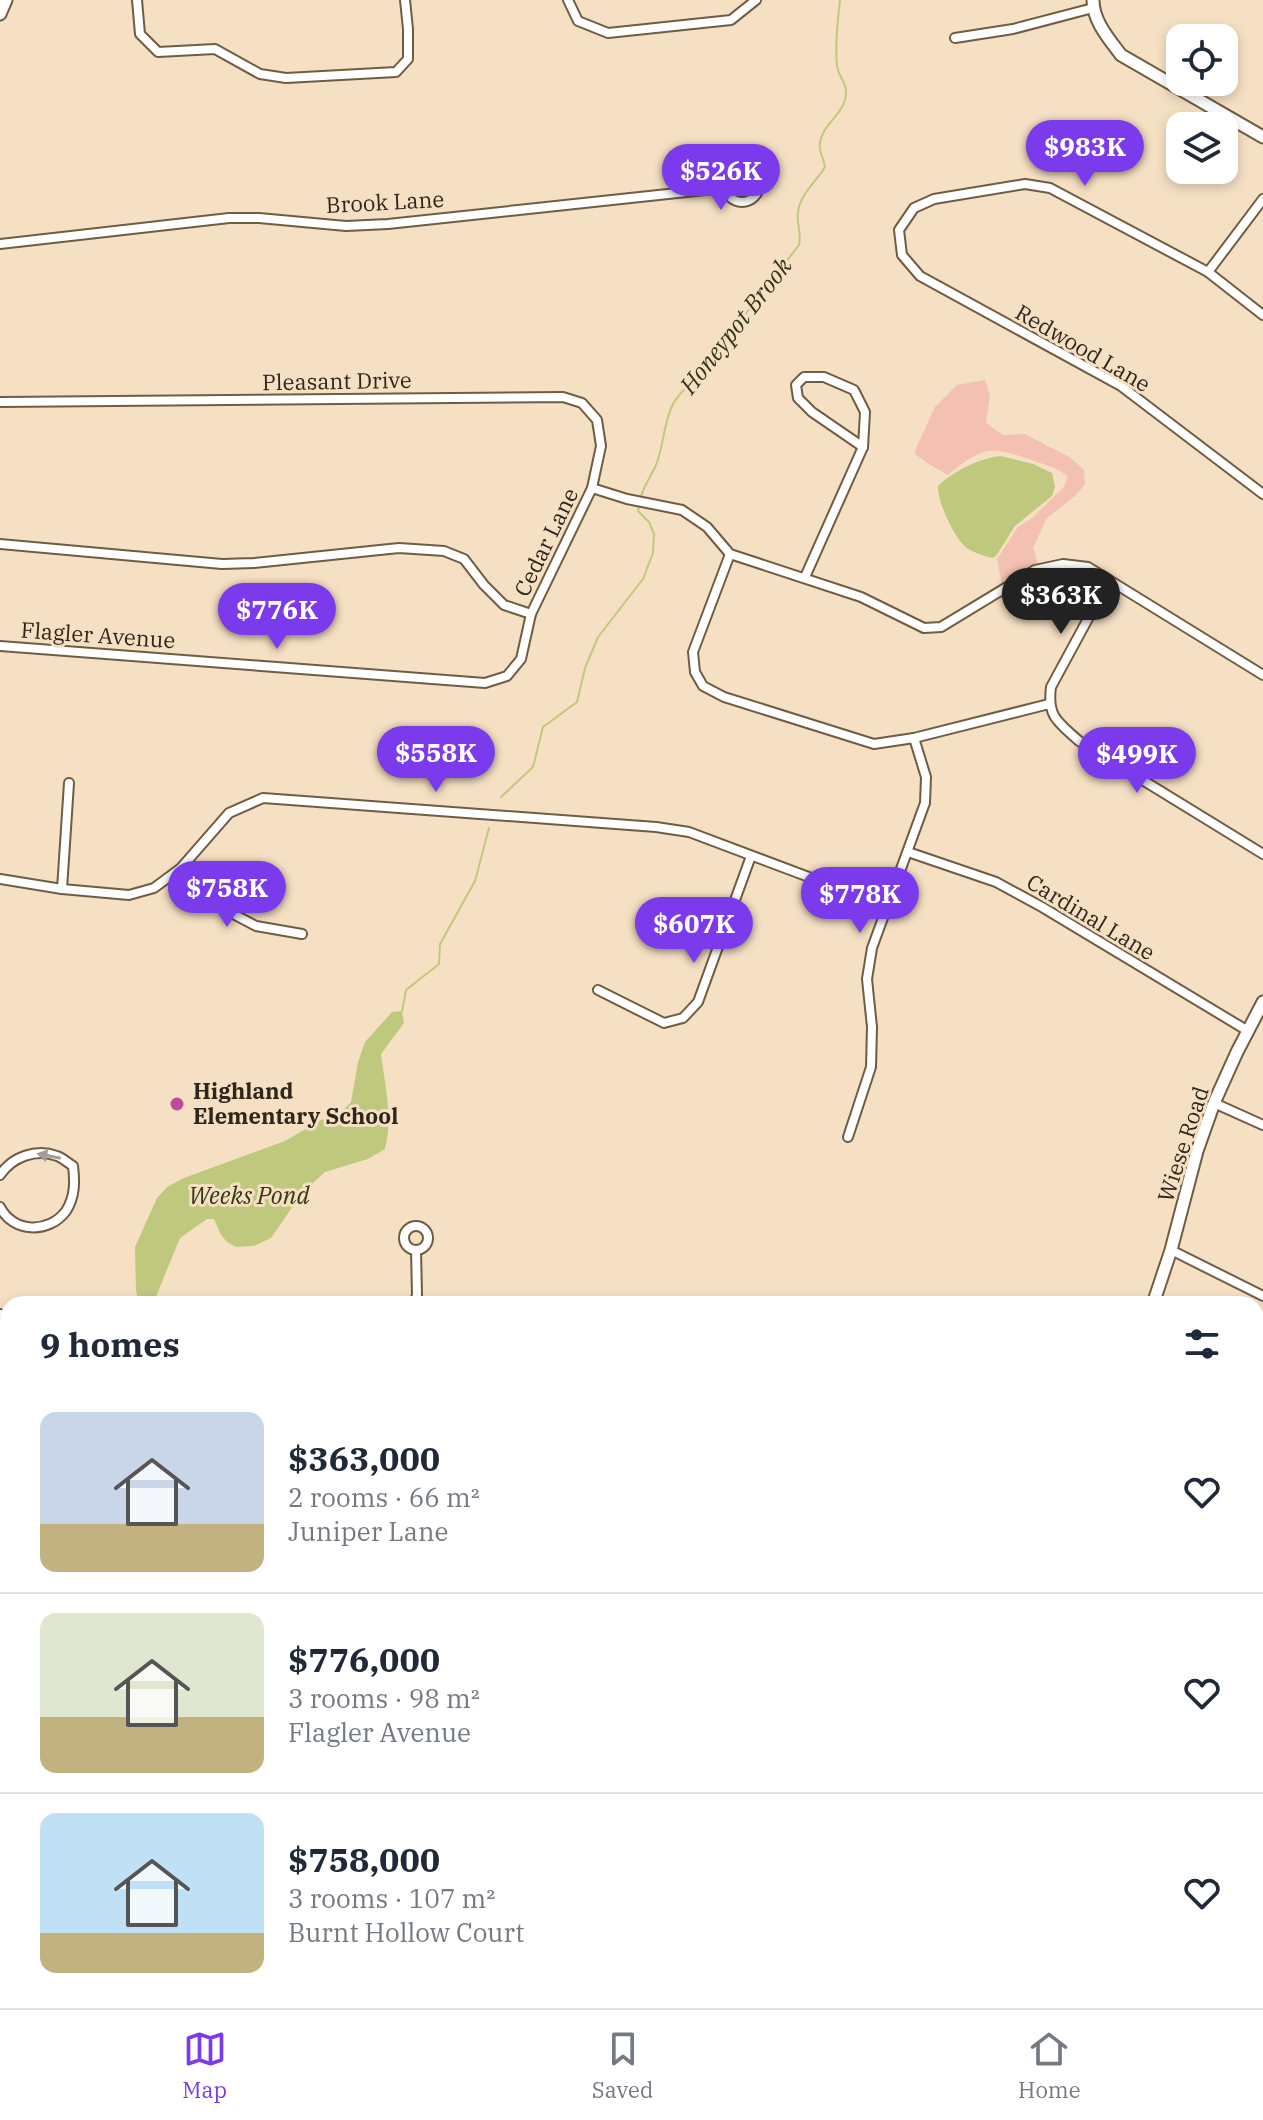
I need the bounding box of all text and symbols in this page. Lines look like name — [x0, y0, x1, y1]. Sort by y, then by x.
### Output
map controls — [1166, 24, 1238, 184]
button: locate — [1166, 24, 1238, 96]
button: layers — [1166, 112, 1238, 184]
pin: $983K — [1029, 120, 1141, 188]
text: $983K — [1044, 129, 1126, 163]
pin: $526K — [665, 144, 777, 212]
text: $526K — [680, 153, 762, 187]
street label: Brook Lane — [325, 184, 445, 219]
water label: Honeypot Brook — [671, 250, 799, 401]
street label: Redwood Lane — [1010, 297, 1156, 398]
street label: Pleasant Drive — [262, 365, 412, 396]
street label: Cedar Lane — [507, 483, 584, 601]
pin: $363K — [1005, 568, 1117, 636]
text: $363K — [1020, 577, 1102, 611]
pin: $776K — [221, 583, 333, 651]
text: $776K — [236, 592, 318, 626]
street label: Flagler Avenue — [20, 615, 176, 654]
pin: $558K — [380, 726, 492, 794]
pin: $499K — [1081, 727, 1193, 795]
text: $558K — [395, 735, 477, 769]
text: $499K — [1096, 736, 1178, 770]
pin: $758K — [171, 861, 283, 929]
pin: $778K — [804, 867, 916, 935]
street label: Cardinal Lane — [1022, 867, 1161, 966]
text: $758K — [186, 870, 268, 904]
text: $778K — [819, 876, 901, 910]
pin: $607K — [638, 897, 750, 965]
text: $607K — [653, 906, 735, 940]
place label: Highland Elementary School — [193, 1076, 398, 1130]
street label: Wiese Road — [1150, 1082, 1215, 1205]
marker: Highland Elementary School — [168, 1095, 186, 1113]
one-way arrow — [36, 1150, 61, 1162]
water label: Weeks Pond — [189, 1179, 310, 1211]
text: 9 homes — [40, 1322, 180, 1366]
icon: filters — [1180, 1322, 1224, 1366]
text: $363,000 — [288, 1436, 440, 1480]
icon: home — [104, 1444, 200, 1540]
icon: heart — [1180, 1470, 1224, 1514]
text: 2 rooms · 66 m² — [288, 1480, 480, 1514]
text: Juniper Lane — [288, 1514, 449, 1548]
text: $776,000 — [288, 1637, 440, 1681]
icon: home — [104, 1645, 200, 1741]
icon: heart — [1180, 1671, 1224, 1715]
text: 3 rooms · 98 m² — [288, 1681, 480, 1715]
text: Flagler Avenue — [288, 1715, 471, 1749]
text: $758,000 — [288, 1837, 440, 1881]
icon: home — [104, 1845, 200, 1941]
icon: heart — [1180, 1871, 1224, 1915]
text: 3 rooms · 107 m² — [288, 1881, 495, 1915]
text: Burnt Hollow Court — [288, 1915, 524, 1949]
tab: Map — [182, 2027, 227, 2104]
tab: Saved — [592, 2027, 653, 2104]
tab: Home — [1018, 2027, 1081, 2104]

